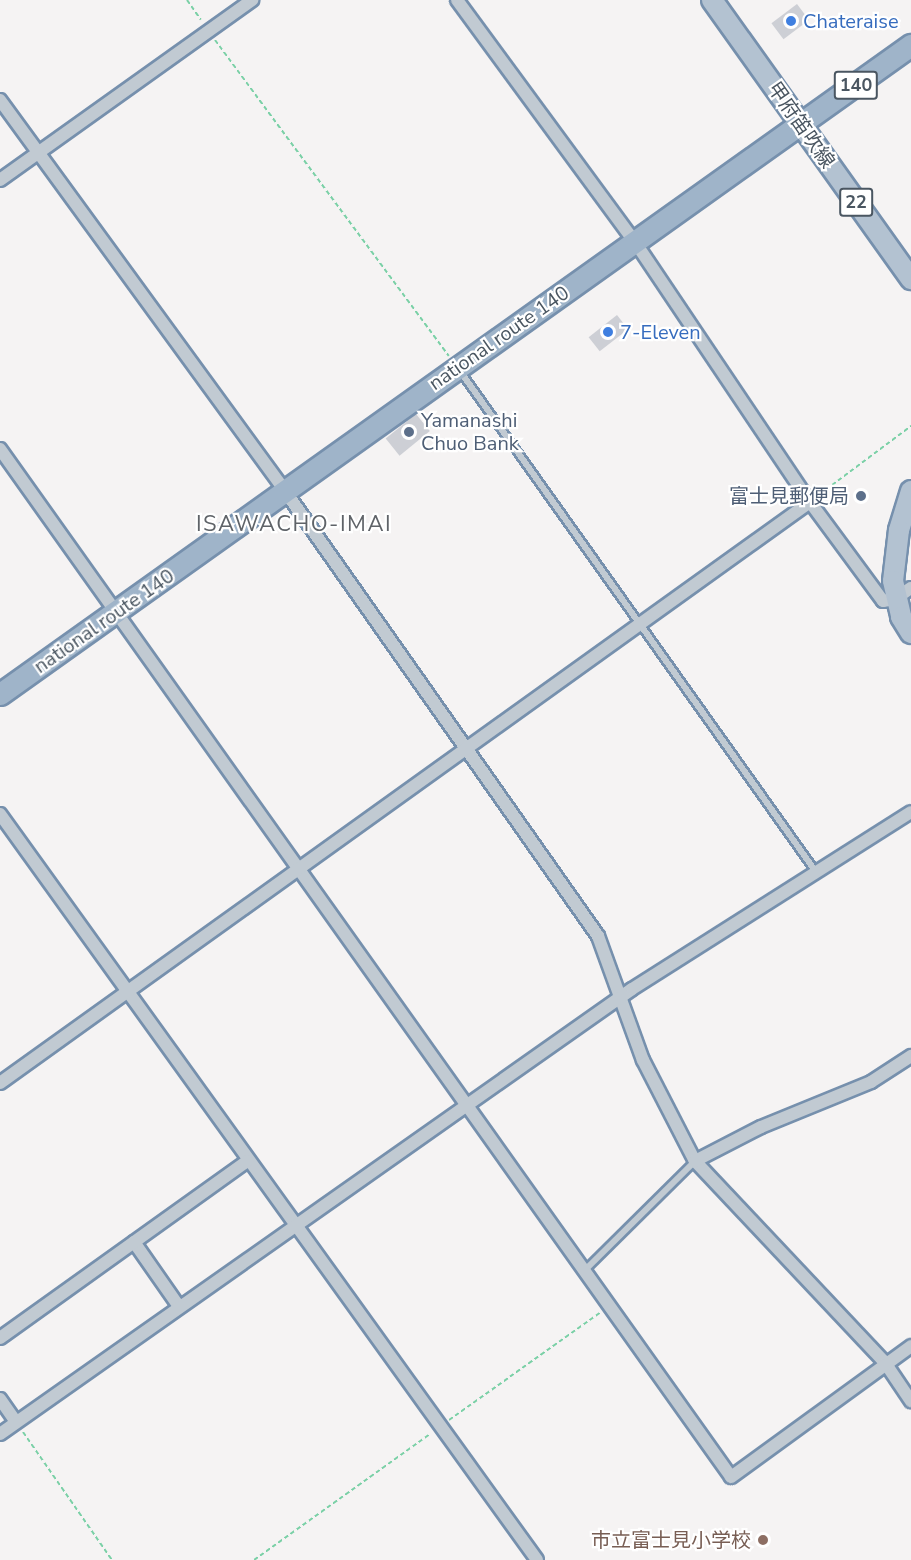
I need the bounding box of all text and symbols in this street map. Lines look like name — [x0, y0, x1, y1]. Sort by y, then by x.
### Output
place label: Chateraise — [803, 9, 899, 33]
marker: Chateraise — [784, 14, 798, 28]
road number: 140 — [834, 70, 878, 100]
street label: 甲府笛吹線 — [762, 77, 840, 173]
road number: 22 — [838, 187, 874, 217]
street label: national route 140 — [424, 281, 574, 395]
place label: 7-Eleven — [620, 320, 701, 344]
marker: 7-Eleven — [601, 325, 615, 339]
place label: Yamanashi Chuo Bank — [421, 408, 519, 455]
marker: Yamanashi Chuo Bank — [402, 425, 416, 439]
place label: 富士見郵便局 — [729, 484, 849, 508]
marker: 富士見郵便局 — [854, 489, 868, 503]
district label: ISAWACHO-IMAI — [196, 512, 392, 538]
street label: national route 140 — [29, 564, 179, 678]
place label: 市立富士見小学校 — [591, 1528, 751, 1552]
marker: 市立富士見小学校 — [756, 1533, 770, 1547]

